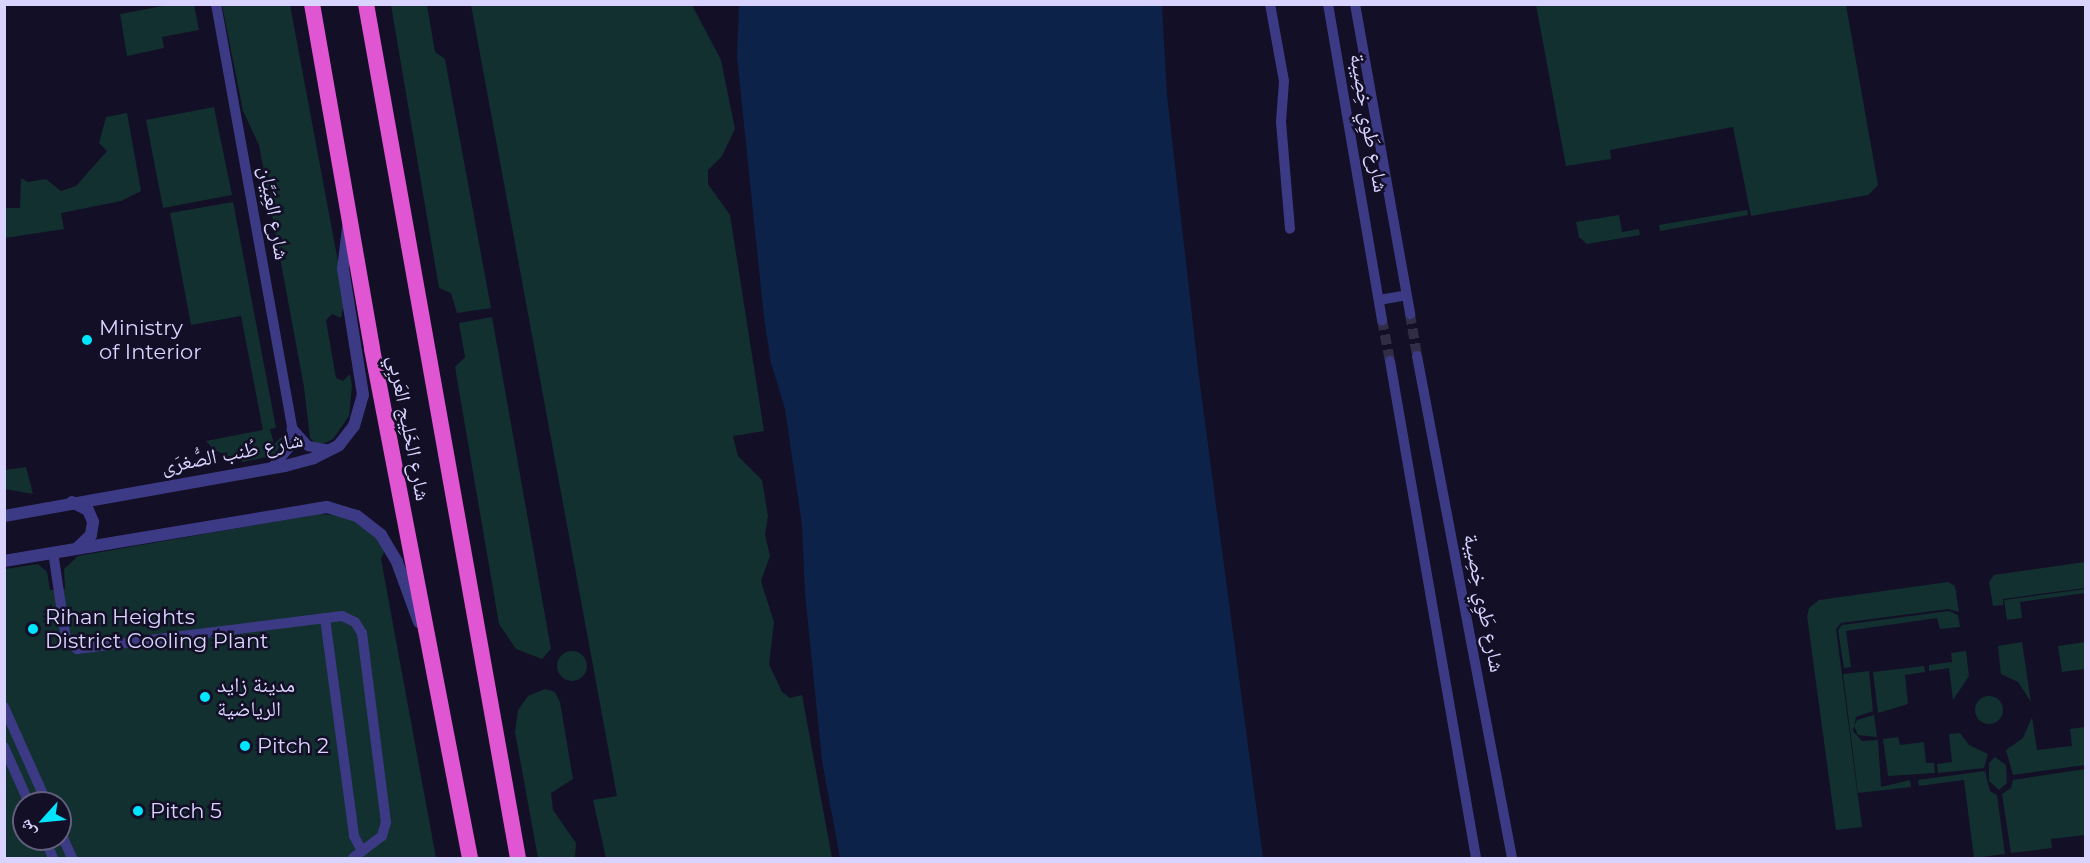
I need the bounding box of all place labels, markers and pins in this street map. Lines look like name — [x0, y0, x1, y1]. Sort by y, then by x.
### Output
place label: Ministry of Interior — [99, 315, 202, 365]
marker: Ministry of Interior — [80, 333, 94, 347]
place label: Rihan Heights District Cooling Plant — [45, 604, 269, 654]
marker: Rihan Heights District Cooling Plant — [26, 622, 40, 636]
place label: مدينة زايد الرياضية — [217, 672, 295, 722]
marker: مدينة زايد الرياضية — [198, 690, 212, 704]
place label: Pitch 2 — [257, 733, 329, 759]
marker: Pitch 2 — [238, 739, 252, 753]
place label: Pitch 5 — [150, 798, 222, 824]
marker: Pitch 5 — [131, 804, 145, 818]

